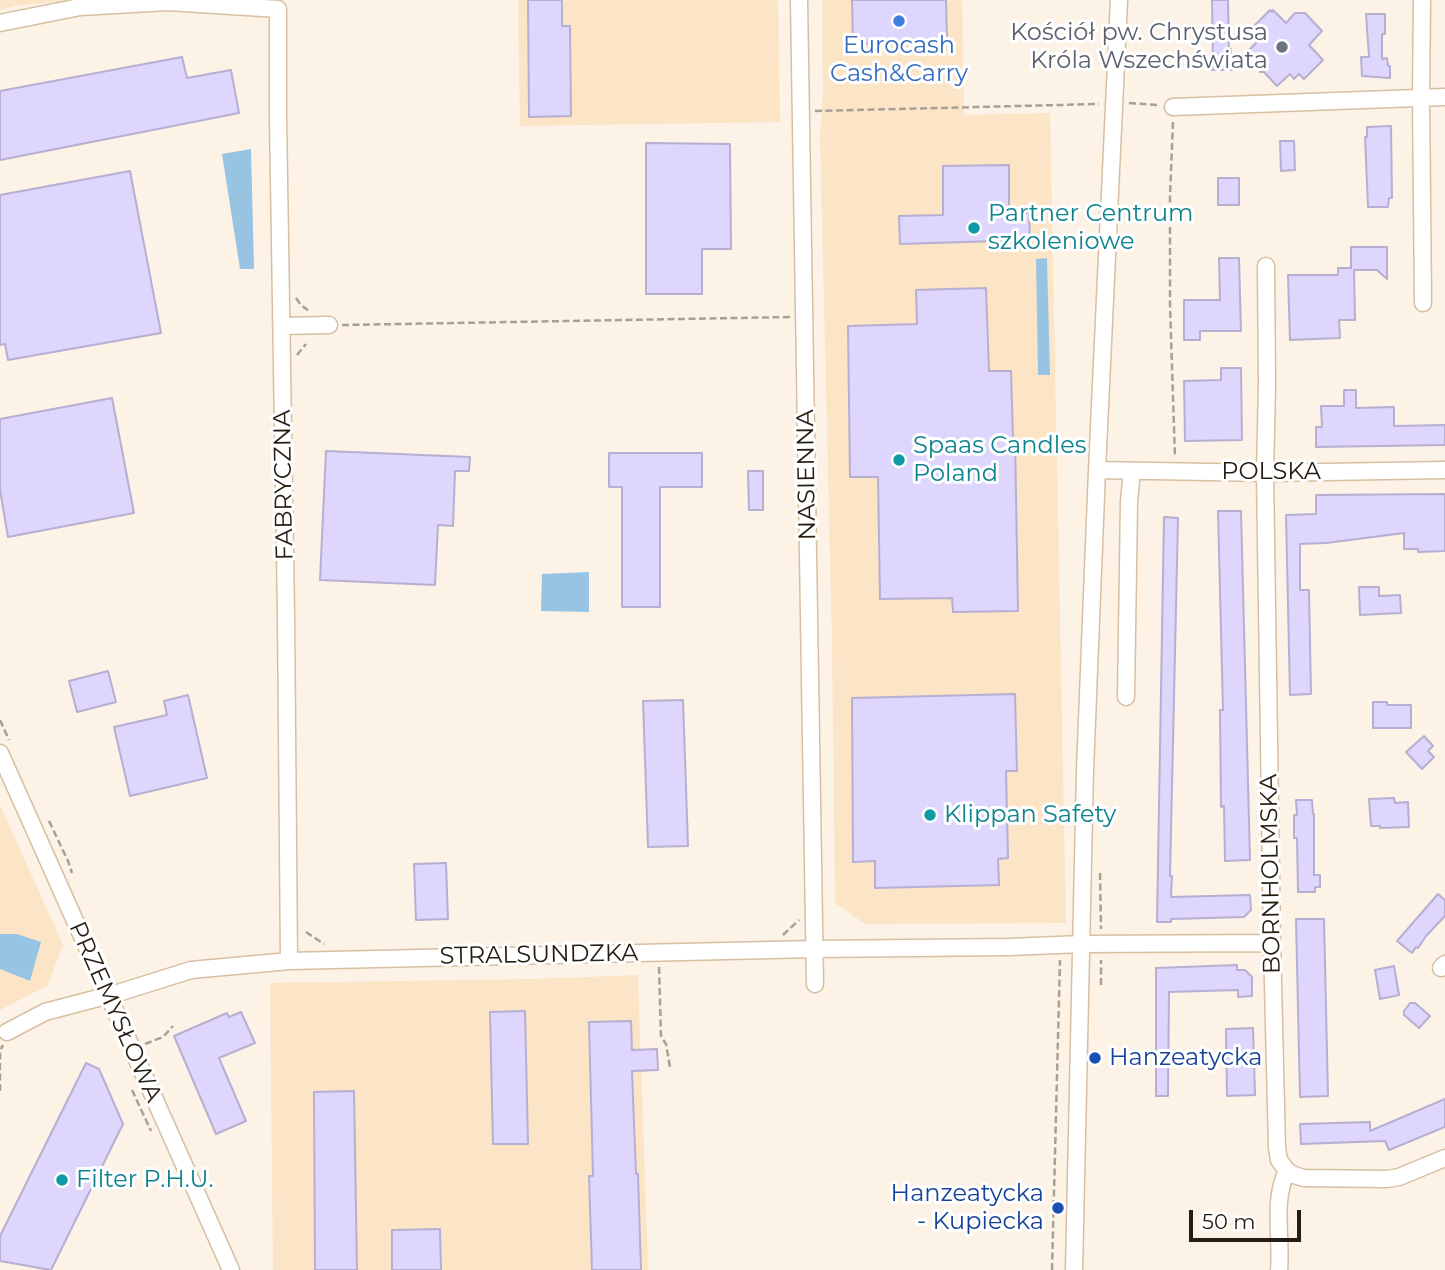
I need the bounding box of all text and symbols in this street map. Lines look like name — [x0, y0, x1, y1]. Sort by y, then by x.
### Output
marker: Eurocash Cash&Carry — [891, 13, 907, 29]
place label: Kościół pw. Chrystusa Króla Wszechświata — [1010, 19, 1268, 75]
place label: Eurocash Cash&Carry — [830, 32, 968, 88]
marker: Kościół pw. Chrystusa Króla Wszechświata — [1274, 39, 1290, 55]
place label: Partner Centrum szkoleniowe — [988, 200, 1194, 256]
marker: Partner Centrum szkoleniowe — [966, 220, 982, 236]
street label: FABRYCZNA — [268, 409, 300, 561]
street label: NASIENNA — [791, 409, 823, 541]
place label: Spaas Candles Poland — [913, 432, 1086, 488]
marker: Spaas Candles Poland — [891, 452, 907, 468]
street label: POLSKA — [1221, 458, 1321, 486]
street label: BORNHOLMSKA — [1255, 774, 1287, 974]
place label: Klippan Safety — [944, 801, 1116, 829]
marker: Klippan Safety — [922, 807, 938, 823]
street label: PRZEMYSŁOWA — [62, 917, 168, 1107]
street label: STRALSUNDZKA — [439, 939, 639, 971]
place label: Hanzeatycka — [1109, 1044, 1262, 1072]
marker: Hanzeatycka — [1087, 1050, 1103, 1066]
place label: Filter P.H.U. — [76, 1166, 213, 1194]
marker: Filter P.H.U. — [54, 1172, 70, 1188]
place label: Hanzeatycka - Kupiecka — [891, 1180, 1044, 1236]
scale bar — [1193, 1196, 1305, 1240]
marker: Hanzeatycka - Kupiecka — [1050, 1200, 1066, 1216]
text: 50 m — [1202, 1209, 1256, 1234]

